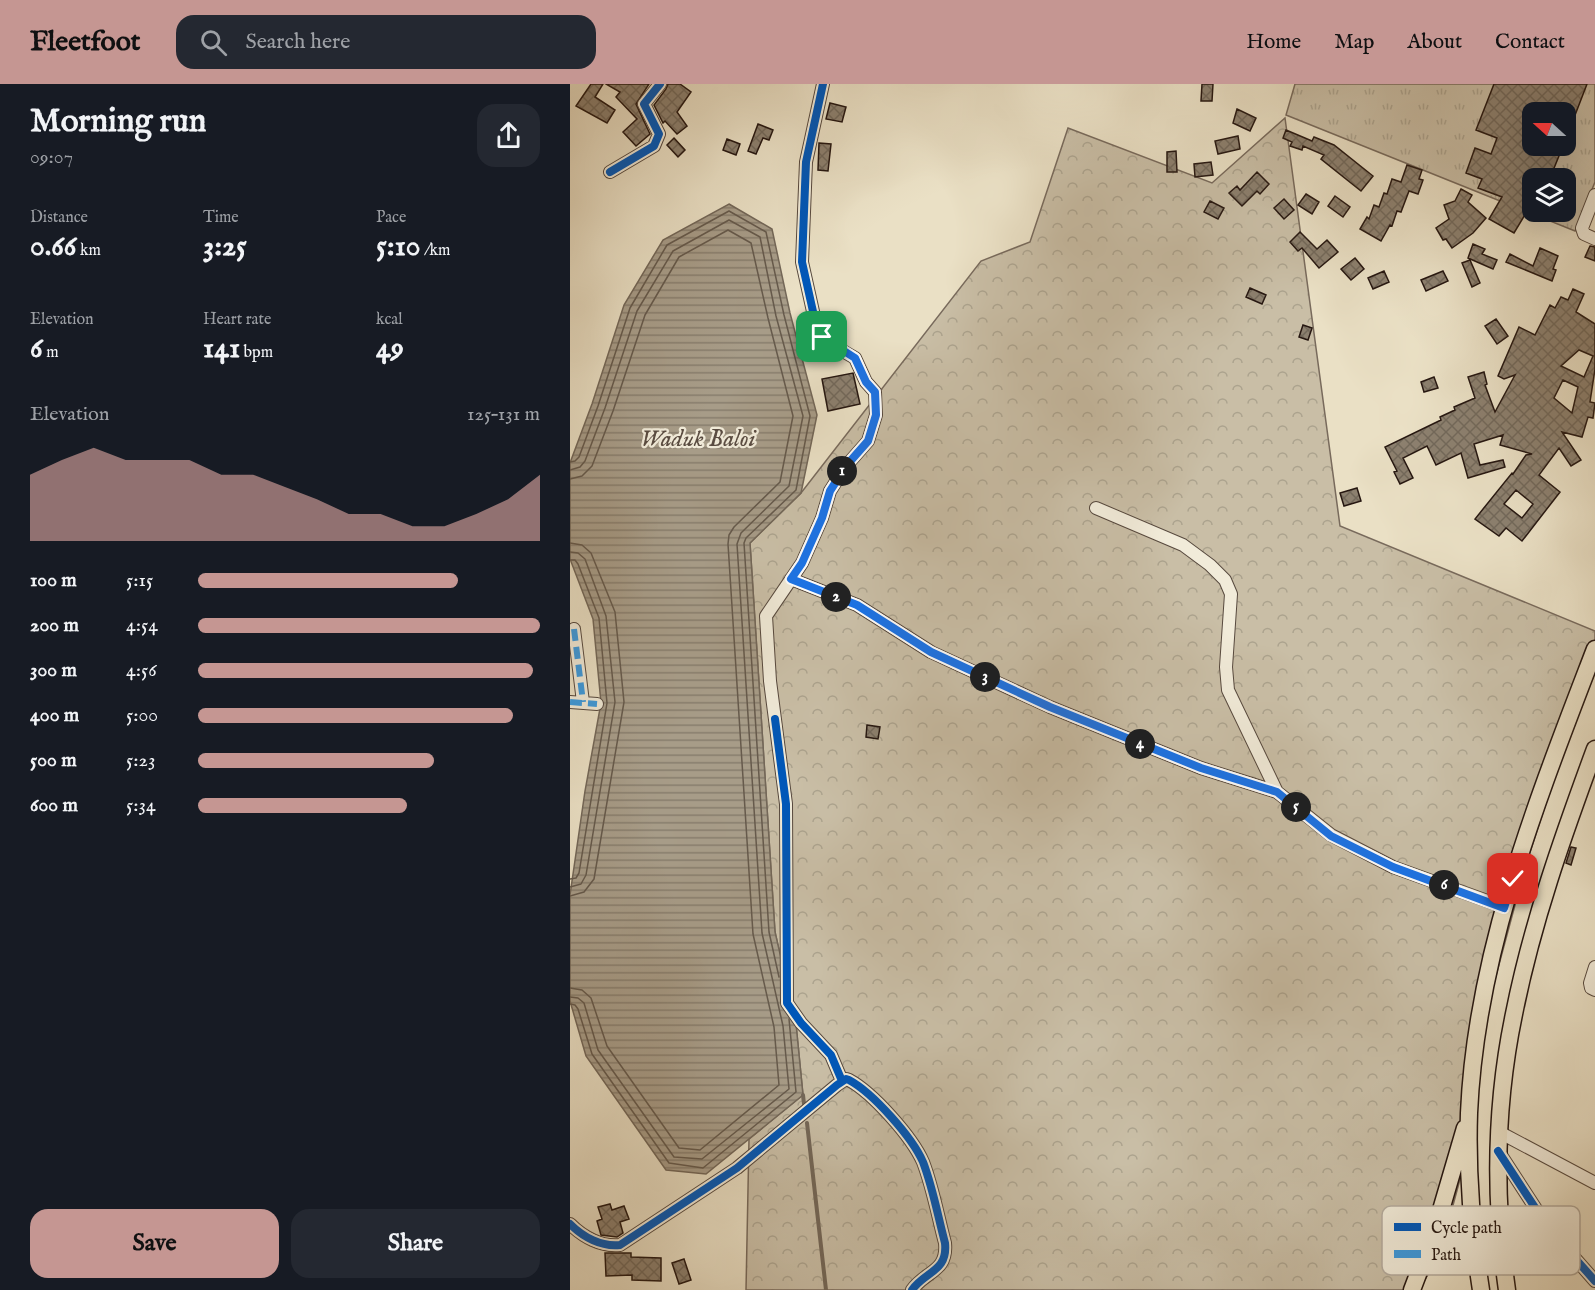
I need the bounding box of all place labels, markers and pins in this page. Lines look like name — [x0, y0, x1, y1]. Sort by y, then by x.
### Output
pin — [796, 311, 847, 362]
pin: 1 — [827, 456, 857, 486]
pin: 2 — [821, 582, 851, 612]
pin: 3 — [970, 662, 1000, 692]
pin: 4 — [1125, 729, 1155, 759]
pin: 5 — [1281, 792, 1311, 822]
pin — [1487, 853, 1538, 904]
pin: 6 — [1429, 870, 1459, 900]

